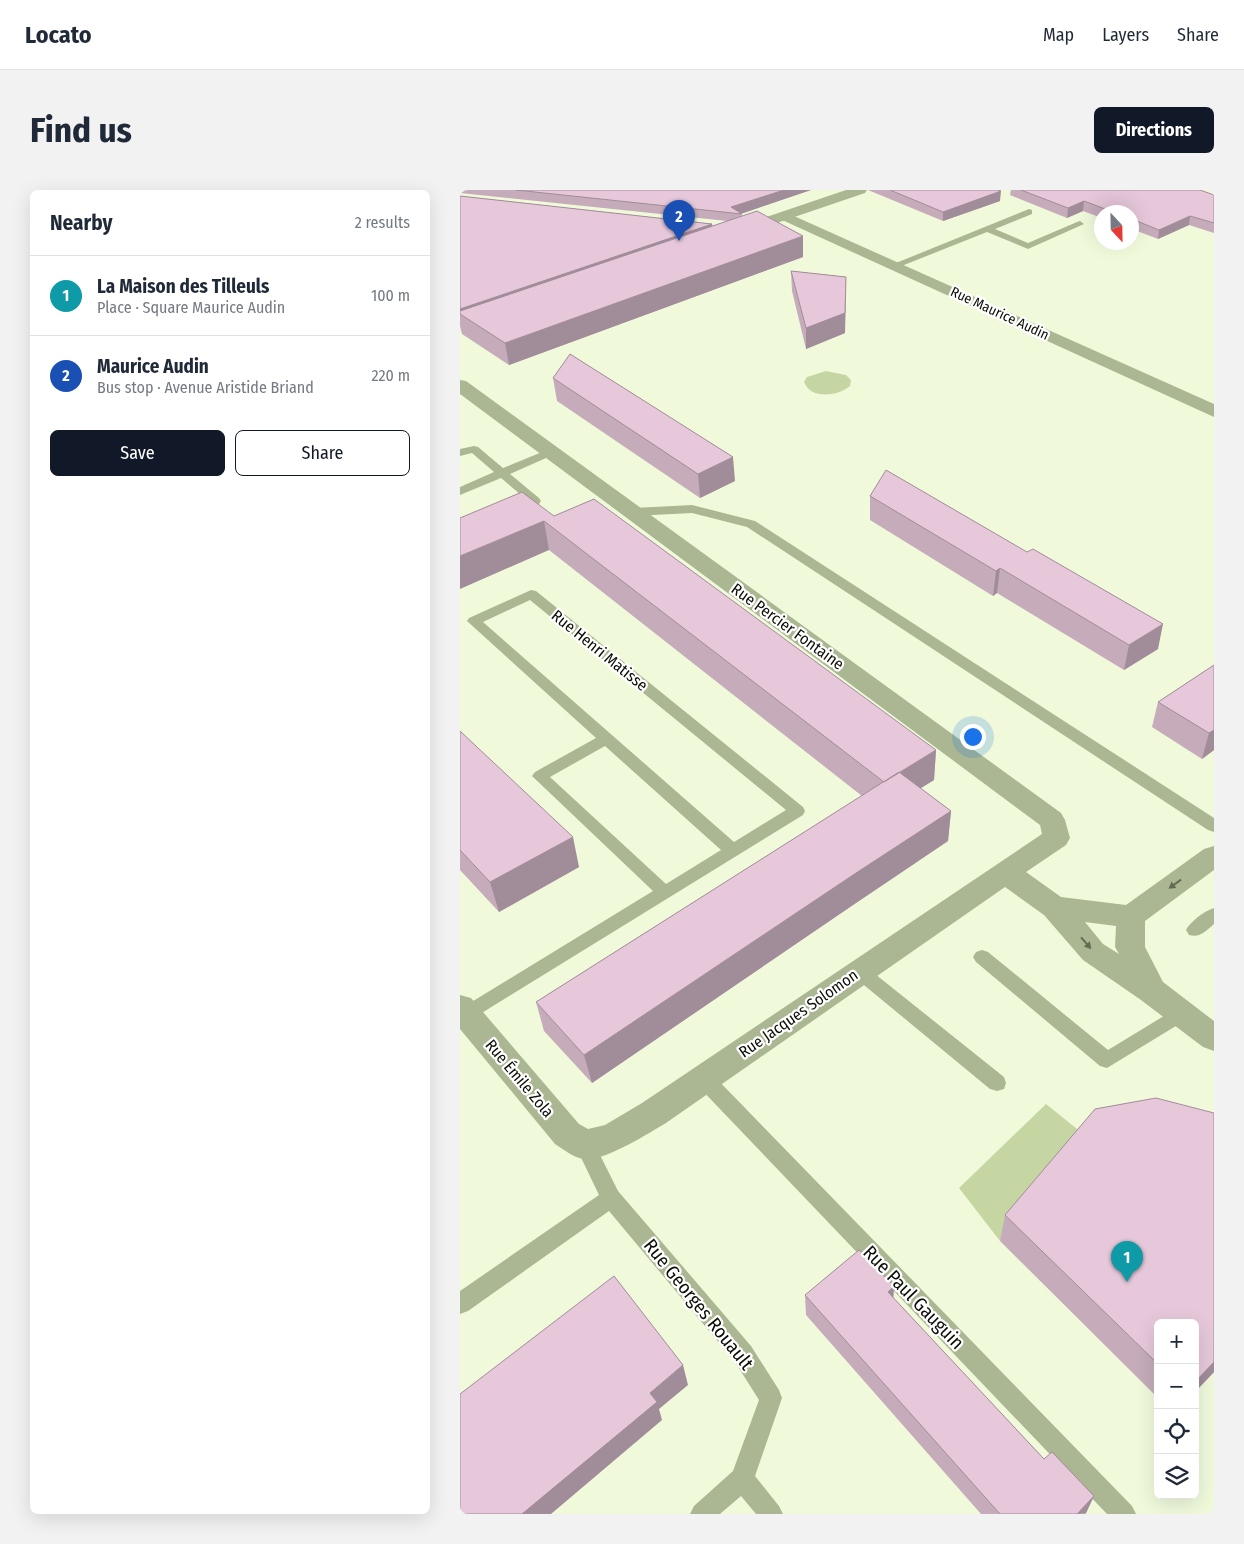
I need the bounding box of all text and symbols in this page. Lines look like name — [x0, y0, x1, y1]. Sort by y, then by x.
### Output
text: Locato — [25, 21, 91, 49]
text: Map — [1043, 24, 1074, 46]
text: Layers — [1102, 24, 1149, 46]
text: Share — [1177, 24, 1219, 46]
button: Directions — [1094, 107, 1214, 153]
text: Find us — [30, 109, 132, 151]
pin: 2 — [663, 200, 695, 241]
north arrow — [1094, 205, 1139, 250]
text: Nearby — [50, 210, 112, 236]
text: 2 results — [355, 213, 410, 232]
text: La Maison des Tilleuls — [97, 275, 269, 298]
street label: Rue Maurice Audin — [948, 283, 1052, 344]
text: 1 — [63, 286, 69, 305]
text: 100 m — [371, 286, 410, 305]
text: Place · Square Maurice Audin — [97, 298, 285, 317]
text: Maurice Audin — [97, 355, 209, 378]
text: 2 — [62, 366, 70, 385]
text: 220 m — [371, 366, 410, 385]
text: Bus stop · Avenue Aristide Briand — [97, 378, 314, 397]
button: Save — [50, 430, 225, 476]
button: Share — [235, 430, 410, 476]
street label: Rue Percier Fontaine — [728, 579, 848, 674]
street label: Rue Henri Matisse — [548, 606, 652, 695]
your location — [960, 724, 986, 750]
one-way arrow — [1168, 879, 1182, 889]
one-way arrow — [1080, 937, 1092, 949]
street label: Rue Jacques Solomon — [735, 965, 861, 1062]
street label: Rue Émile Zola — [482, 1036, 558, 1121]
street label: Rue Georges Rouault — [639, 1234, 759, 1375]
street label: Rue Paul Gauguin — [858, 1241, 969, 1354]
pin: 1 — [1111, 1241, 1143, 1282]
map controls — [1154, 1319, 1199, 1499]
button: + — [1154, 1319, 1199, 1364]
button: − — [1154, 1364, 1199, 1409]
button: locate — [1154, 1409, 1199, 1454]
button: layers — [1154, 1454, 1199, 1499]

